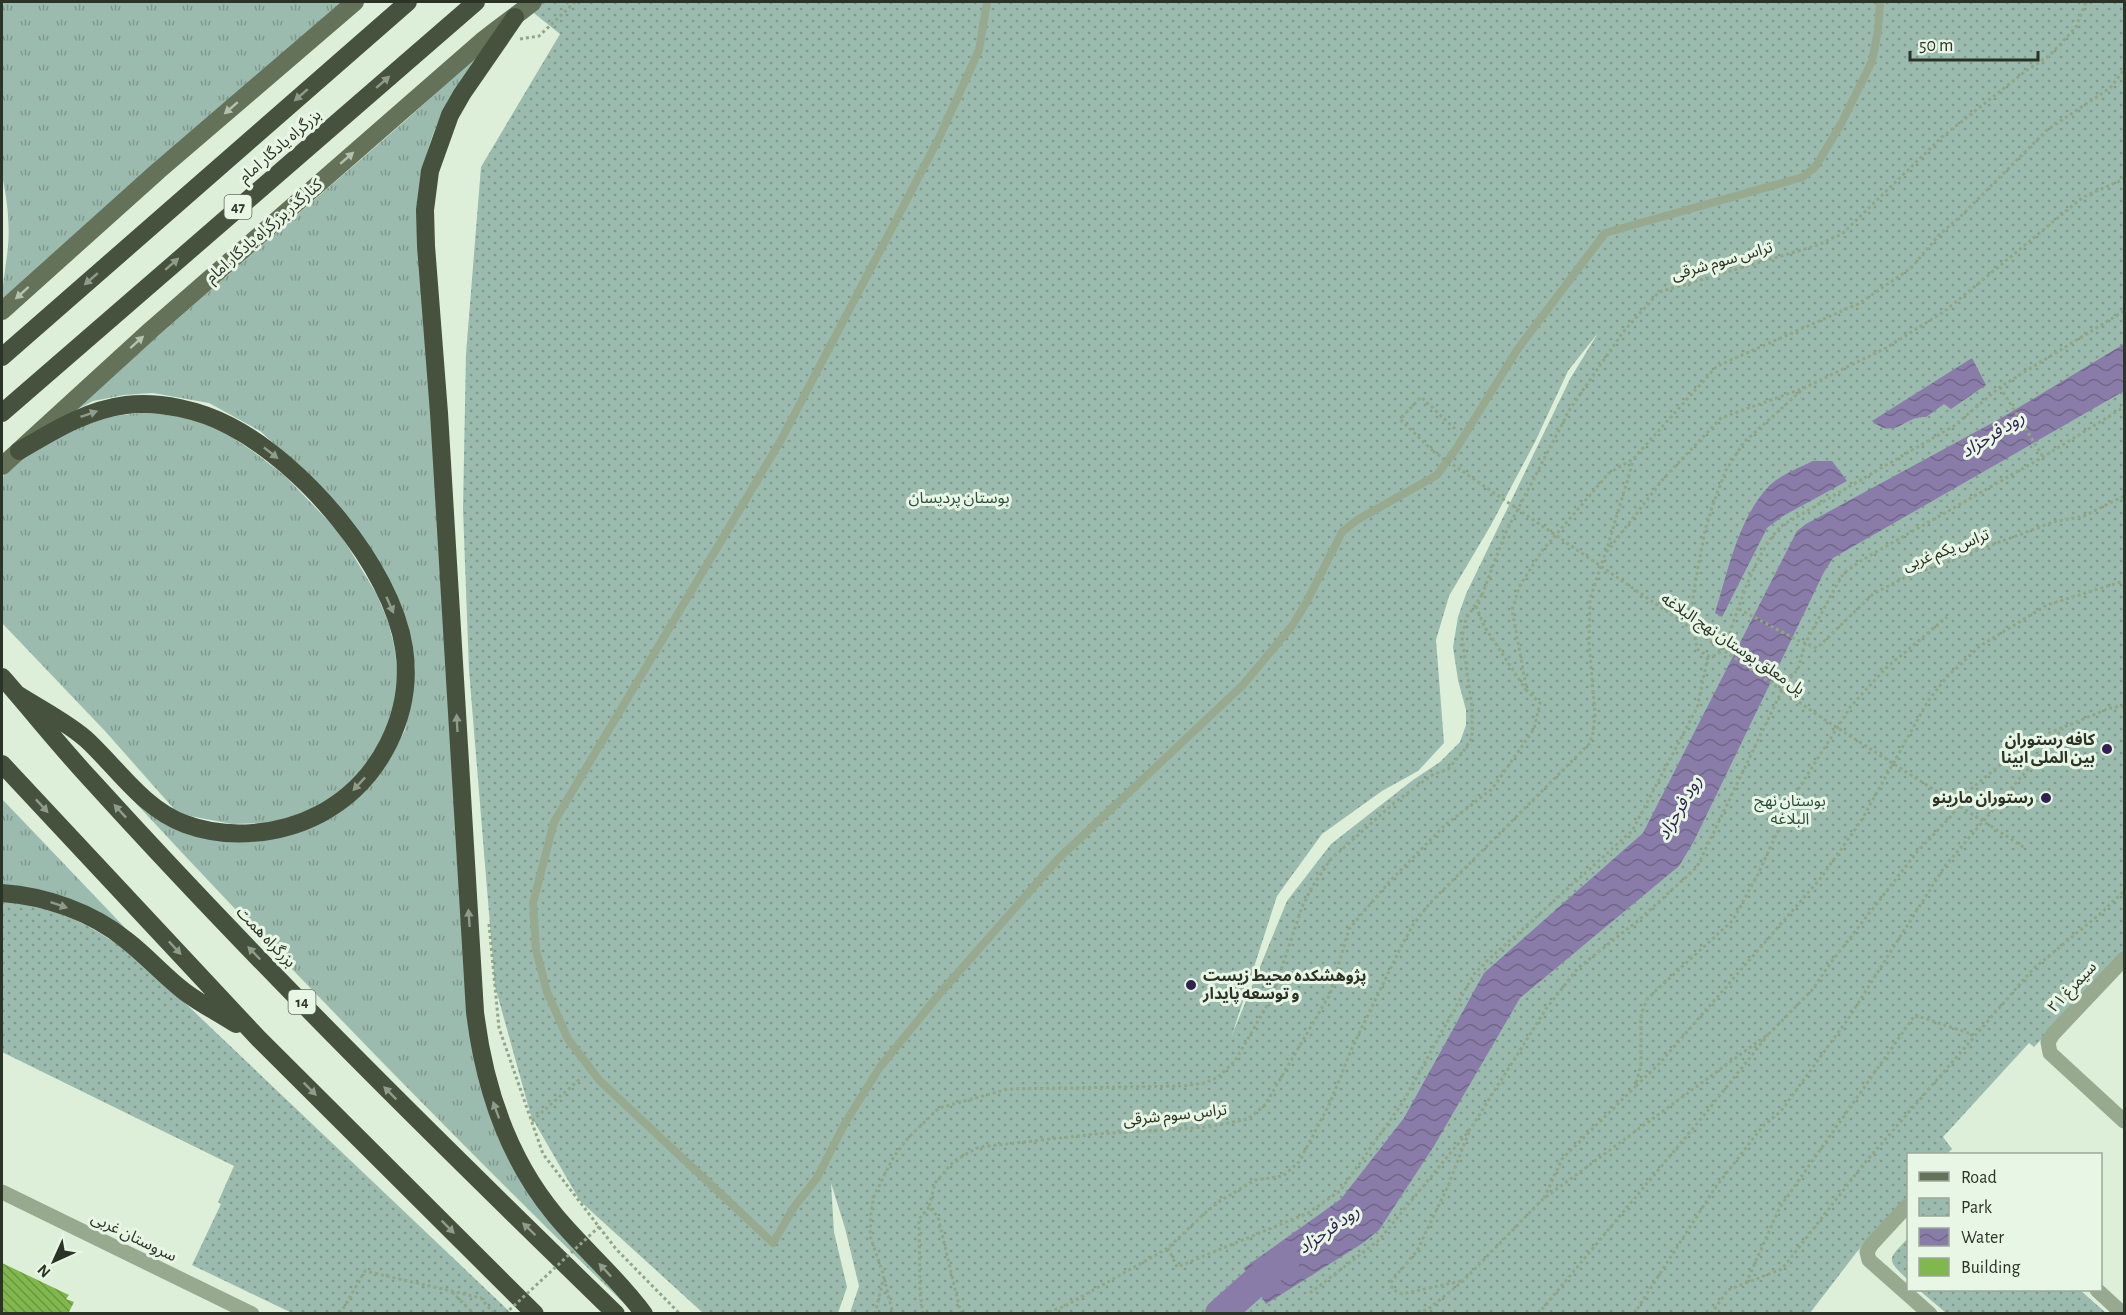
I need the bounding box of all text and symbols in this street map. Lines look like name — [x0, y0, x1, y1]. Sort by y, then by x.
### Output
scale bar — [1910, 24, 2038, 62]
text: 50 m — [1919, 37, 1953, 55]
one-way arrow — [375, 76, 390, 89]
one-way arrow — [294, 88, 309, 101]
one-way arrow — [224, 101, 239, 114]
street label: بزرگراه یادگار امام — [235, 105, 327, 189]
one-way arrow — [340, 151, 355, 165]
street label: کنارگذر بزرگراه یادگار امام — [202, 175, 328, 289]
road number: 47 — [224, 195, 252, 219]
street label: تراس سوم شرقی — [1670, 239, 1776, 287]
one-way arrow — [164, 258, 180, 271]
one-way arrow — [84, 272, 99, 285]
one-way arrow — [15, 286, 30, 299]
one-way arrow — [129, 336, 144, 349]
water label: رود فرحزاد — [1958, 408, 2029, 462]
one-way arrow — [80, 409, 98, 419]
one-way arrow — [263, 447, 279, 459]
park label: بوستان پردیسان — [909, 490, 1009, 508]
street label: تراس یکم غربی — [1901, 526, 1993, 578]
street label: پل معلق بوستان نهج البلاغه — [1656, 590, 1808, 701]
one-way arrow — [386, 596, 395, 613]
one-way arrow — [453, 714, 462, 733]
place label: کافه رستوران بین الملی ابینا — [2001, 731, 2096, 767]
marker: کافه رستوران بین الملی ابینا — [2100, 742, 2114, 756]
water label: رود فرحزاد — [1655, 773, 1706, 844]
one-way arrow — [352, 777, 366, 791]
place label: رستوران مارینو — [1932, 790, 2034, 807]
marker: رستوران مارینو — [2039, 791, 2053, 805]
park label: بوستان نهج البلاغه — [1754, 793, 1826, 827]
one-way arrow — [34, 799, 48, 813]
one-way arrow — [113, 804, 127, 819]
one-way arrow — [50, 900, 68, 910]
street label: بزرگراه همت — [233, 903, 299, 971]
one-way arrow — [464, 909, 474, 928]
one-way arrow — [168, 941, 182, 956]
one-way arrow — [247, 945, 261, 960]
street label: سیمرغ ۲۱ — [2045, 958, 2102, 1018]
place label: پژوهشکده محیط زیست و توسعه پایدار — [1202, 968, 1367, 1004]
marker: پژوهشکده محیط زیست و توسعه پایدار — [1184, 978, 1198, 992]
road number: 14 — [288, 990, 316, 1014]
one-way arrow — [302, 1082, 316, 1096]
one-way arrow — [383, 1086, 397, 1100]
one-way arrow — [491, 1101, 501, 1119]
street label: تراس سوم شرقی — [1122, 1102, 1228, 1132]
legend — [1907, 1153, 2102, 1291]
text: Road — [1961, 1169, 1997, 1187]
text: Park — [1961, 1199, 1993, 1217]
water label: رود فرحزاد — [1295, 1202, 1364, 1258]
street label: سروستان غربی — [88, 1209, 179, 1265]
one-way arrow — [440, 1220, 454, 1234]
one-way arrow — [522, 1223, 537, 1236]
text: Water — [1961, 1229, 2004, 1247]
north arrow — [24, 1231, 84, 1291]
text: Building — [1961, 1259, 2021, 1277]
text: N — [35, 1261, 54, 1280]
one-way arrow — [599, 1263, 612, 1278]

